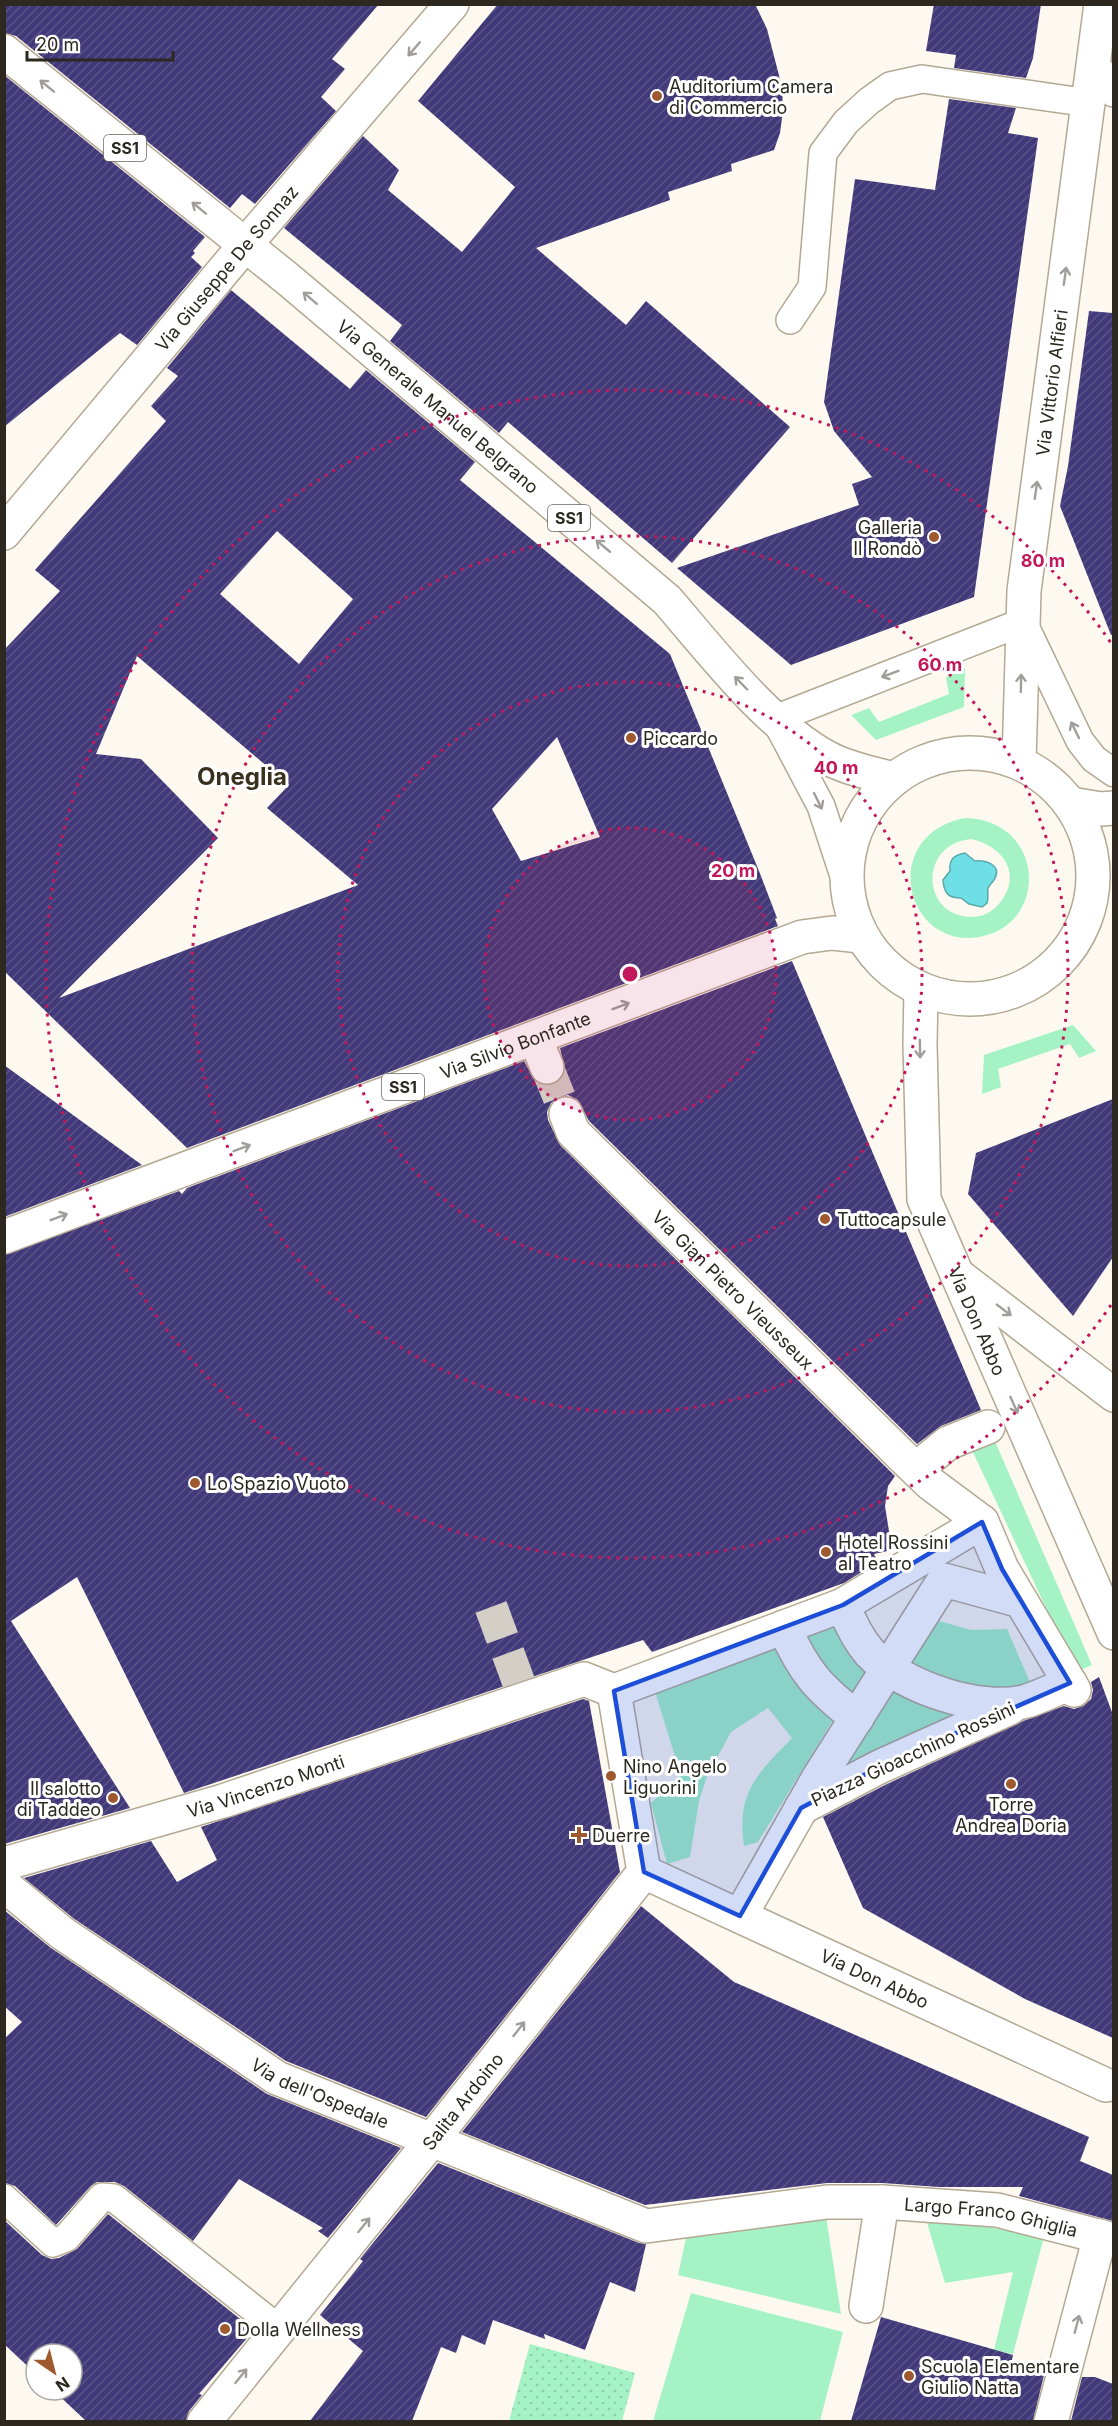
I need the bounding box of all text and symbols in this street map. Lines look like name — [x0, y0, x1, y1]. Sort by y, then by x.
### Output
scale bar — [27, 24, 172, 62]
text: 20 m — [36, 34, 79, 55]
one-way arrow — [407, 41, 421, 56]
place label: Auditorium Camera di Commercio — [669, 76, 833, 118]
one-way arrow — [40, 79, 56, 92]
marker: Auditorium Camera di Commercio — [650, 89, 664, 103]
road number: SS1 — [104, 135, 146, 161]
street label: Via Giuseppe De Sonnaz — [151, 181, 302, 355]
one-way arrow — [192, 202, 208, 215]
one-way arrow — [1060, 266, 1071, 286]
one-way arrow — [303, 291, 318, 305]
street label: Via Vittorio Alfieri — [1031, 308, 1071, 457]
street label: Via Generale Manuel Belgrano — [333, 315, 543, 497]
one-way arrow — [1031, 480, 1042, 500]
road number: SS1 — [548, 505, 590, 531]
place label: Galleria Il Rondò — [853, 517, 922, 559]
marker: Galleria Il Rondò — [927, 530, 941, 544]
one-way arrow — [595, 540, 611, 553]
text: 80 m — [1021, 550, 1065, 571]
text: 60 m — [918, 654, 962, 675]
one-way arrow — [881, 669, 900, 680]
one-way arrow — [1015, 673, 1027, 693]
one-way arrow — [734, 676, 748, 691]
one-way arrow — [1069, 722, 1080, 740]
place label: Piccardo — [643, 728, 718, 749]
marker: Piccardo — [624, 731, 638, 745]
text: 40 m — [814, 757, 859, 778]
district label: Oneglia — [197, 762, 287, 791]
one-way arrow — [812, 792, 824, 810]
text: 20 m — [711, 860, 755, 881]
centre of rings — [620, 964, 640, 984]
one-way arrow — [611, 999, 630, 1010]
street label: Via Silvio Bonfante — [437, 1007, 593, 1083]
one-way arrow — [914, 1038, 926, 1058]
road number: SS1 — [382, 1074, 424, 1100]
one-way arrow — [232, 1142, 251, 1153]
street label: Via Gian Pietro Vieusseux — [648, 1206, 818, 1374]
place label: Tuttocapsule — [837, 1209, 946, 1230]
one-way arrow — [49, 1210, 68, 1221]
marker: Tuttocapsule — [818, 1212, 832, 1226]
street label: Via Don Abbo — [944, 1263, 1010, 1378]
one-way arrow — [996, 1304, 1012, 1317]
one-way arrow — [1009, 1396, 1021, 1414]
place label: Lo Spazio Vuoto — [207, 1473, 346, 1494]
marker: Lo Spazio Vuoto — [188, 1476, 202, 1490]
place label: Hotel Rossini al Teatro — [838, 1532, 948, 1574]
marker: Hotel Rossini al Teatro — [819, 1545, 833, 1559]
street label: Piazza Gioacchino Rossini — [808, 1697, 1018, 1811]
street label: Via Vincenzo Monti — [185, 1750, 347, 1821]
place label: Nino Angelo Liguorini — [623, 1756, 727, 1798]
marker: Nino Angelo Liguorini — [604, 1769, 618, 1783]
marker: Torre Andrea Doria — [1004, 1777, 1018, 1791]
place label: Il salotto di Taddeo — [17, 1778, 101, 1820]
marker: Il salotto di Taddeo — [106, 1791, 120, 1805]
place label: Torre Andrea Doria — [955, 1794, 1067, 1836]
place label: Duerre — [592, 1825, 650, 1846]
marker: Duerre — [570, 1826, 588, 1844]
street label: Via Don Abbo — [817, 1944, 932, 2012]
one-way arrow — [513, 2022, 526, 2038]
street label: Salita Ardoino — [418, 2048, 507, 2154]
street label: Via dell'Ospedale — [247, 2053, 392, 2132]
street label: Largo Franco Ghiglia — [904, 2193, 1080, 2241]
one-way arrow — [357, 2217, 370, 2233]
one-way arrow — [1071, 2315, 1083, 2334]
place label: Dolla Wellness — [237, 2319, 361, 2340]
marker: Dolla Wellness — [218, 2322, 232, 2336]
north arrow — [24, 2342, 84, 2402]
place label: Scuola Elementare Giulio Natta — [921, 2356, 1079, 2398]
one-way arrow — [234, 2368, 247, 2384]
marker: Scuola Elementare Giulio Natta — [902, 2369, 916, 2383]
text: N — [52, 2373, 73, 2396]

